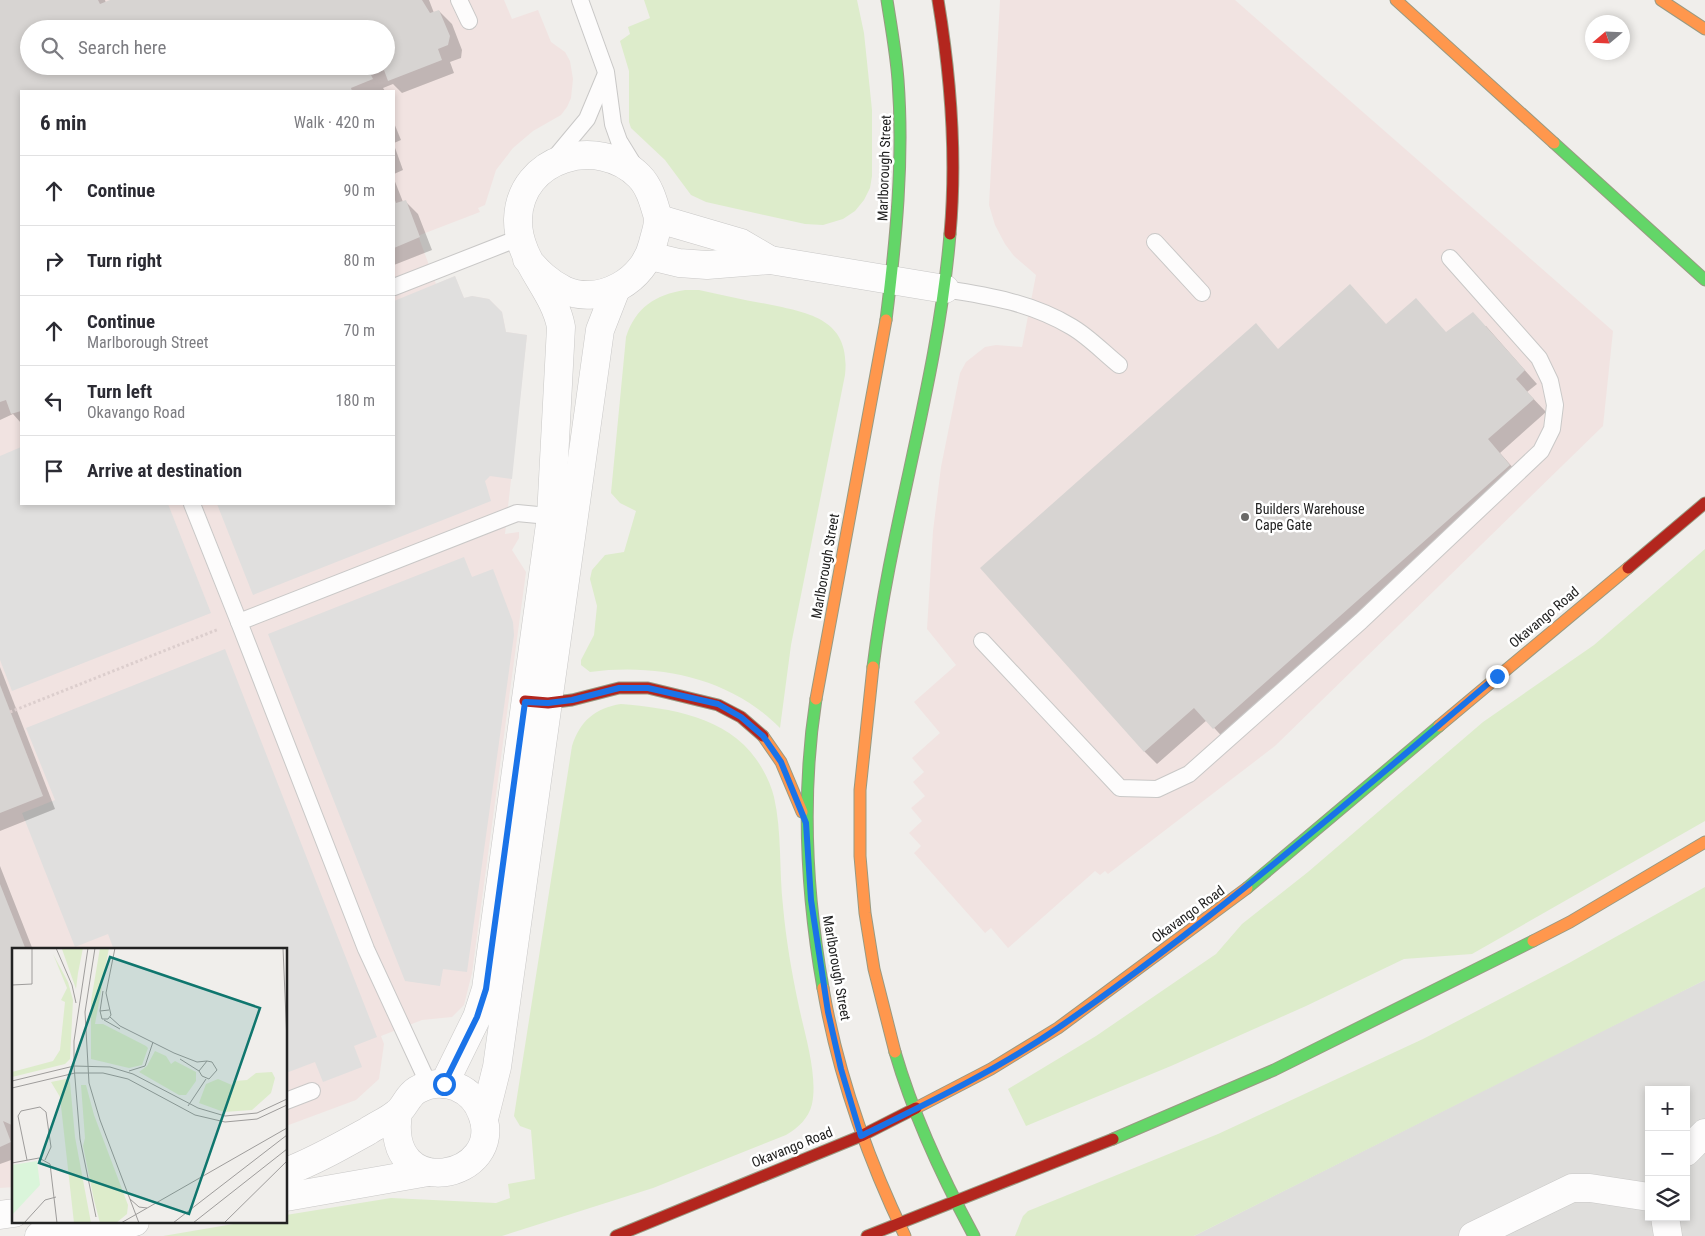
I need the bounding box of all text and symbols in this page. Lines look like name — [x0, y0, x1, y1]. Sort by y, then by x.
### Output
north arrow — [1585, 15, 1630, 60]
search box — [20, 20, 395, 75]
icon: search — [38, 34, 66, 62]
text: Search here — [78, 36, 166, 59]
text: 6 min — [40, 111, 87, 135]
text: Walk · 420 m — [294, 113, 375, 132]
street label: Marlborough Street — [874, 115, 894, 221]
icon: ahead — [40, 177, 68, 205]
text: Continue — [87, 179, 155, 202]
text: 90 m — [343, 181, 375, 200]
icon: right — [40, 247, 68, 275]
text: Turn right — [87, 249, 162, 272]
text: 80 m — [343, 251, 375, 270]
text: Continue — [87, 310, 155, 333]
icon: ahead — [40, 317, 68, 345]
text: 70 m — [343, 321, 375, 340]
text: Marlborough Street — [87, 333, 208, 352]
text: Turn left — [87, 380, 152, 403]
icon: left — [40, 387, 68, 415]
text: 180 m — [336, 391, 375, 410]
text: Okavango Road — [87, 403, 185, 422]
icon: arrive — [40, 457, 68, 485]
text: Arrive at destination — [87, 459, 242, 482]
place label: Builders Warehouse Cape Gate — [1255, 501, 1365, 533]
marker: Builders Warehouse Cape Gate — [1239, 511, 1251, 523]
street label: Marlborough Street — [808, 512, 842, 620]
street label: Okavango Road — [1506, 583, 1582, 651]
route end — [1486, 665, 1509, 688]
street label: Okavango Road — [1149, 882, 1227, 946]
street label: Marlborough Street — [820, 914, 854, 1022]
inset map — [12, 948, 288, 1224]
route start — [433, 1073, 456, 1096]
map controls — [1645, 1086, 1690, 1221]
button: + — [1645, 1086, 1690, 1131]
street label: Okavango Road — [749, 1123, 835, 1171]
button: − — [1645, 1131, 1690, 1176]
button: layers — [1645, 1176, 1690, 1221]

